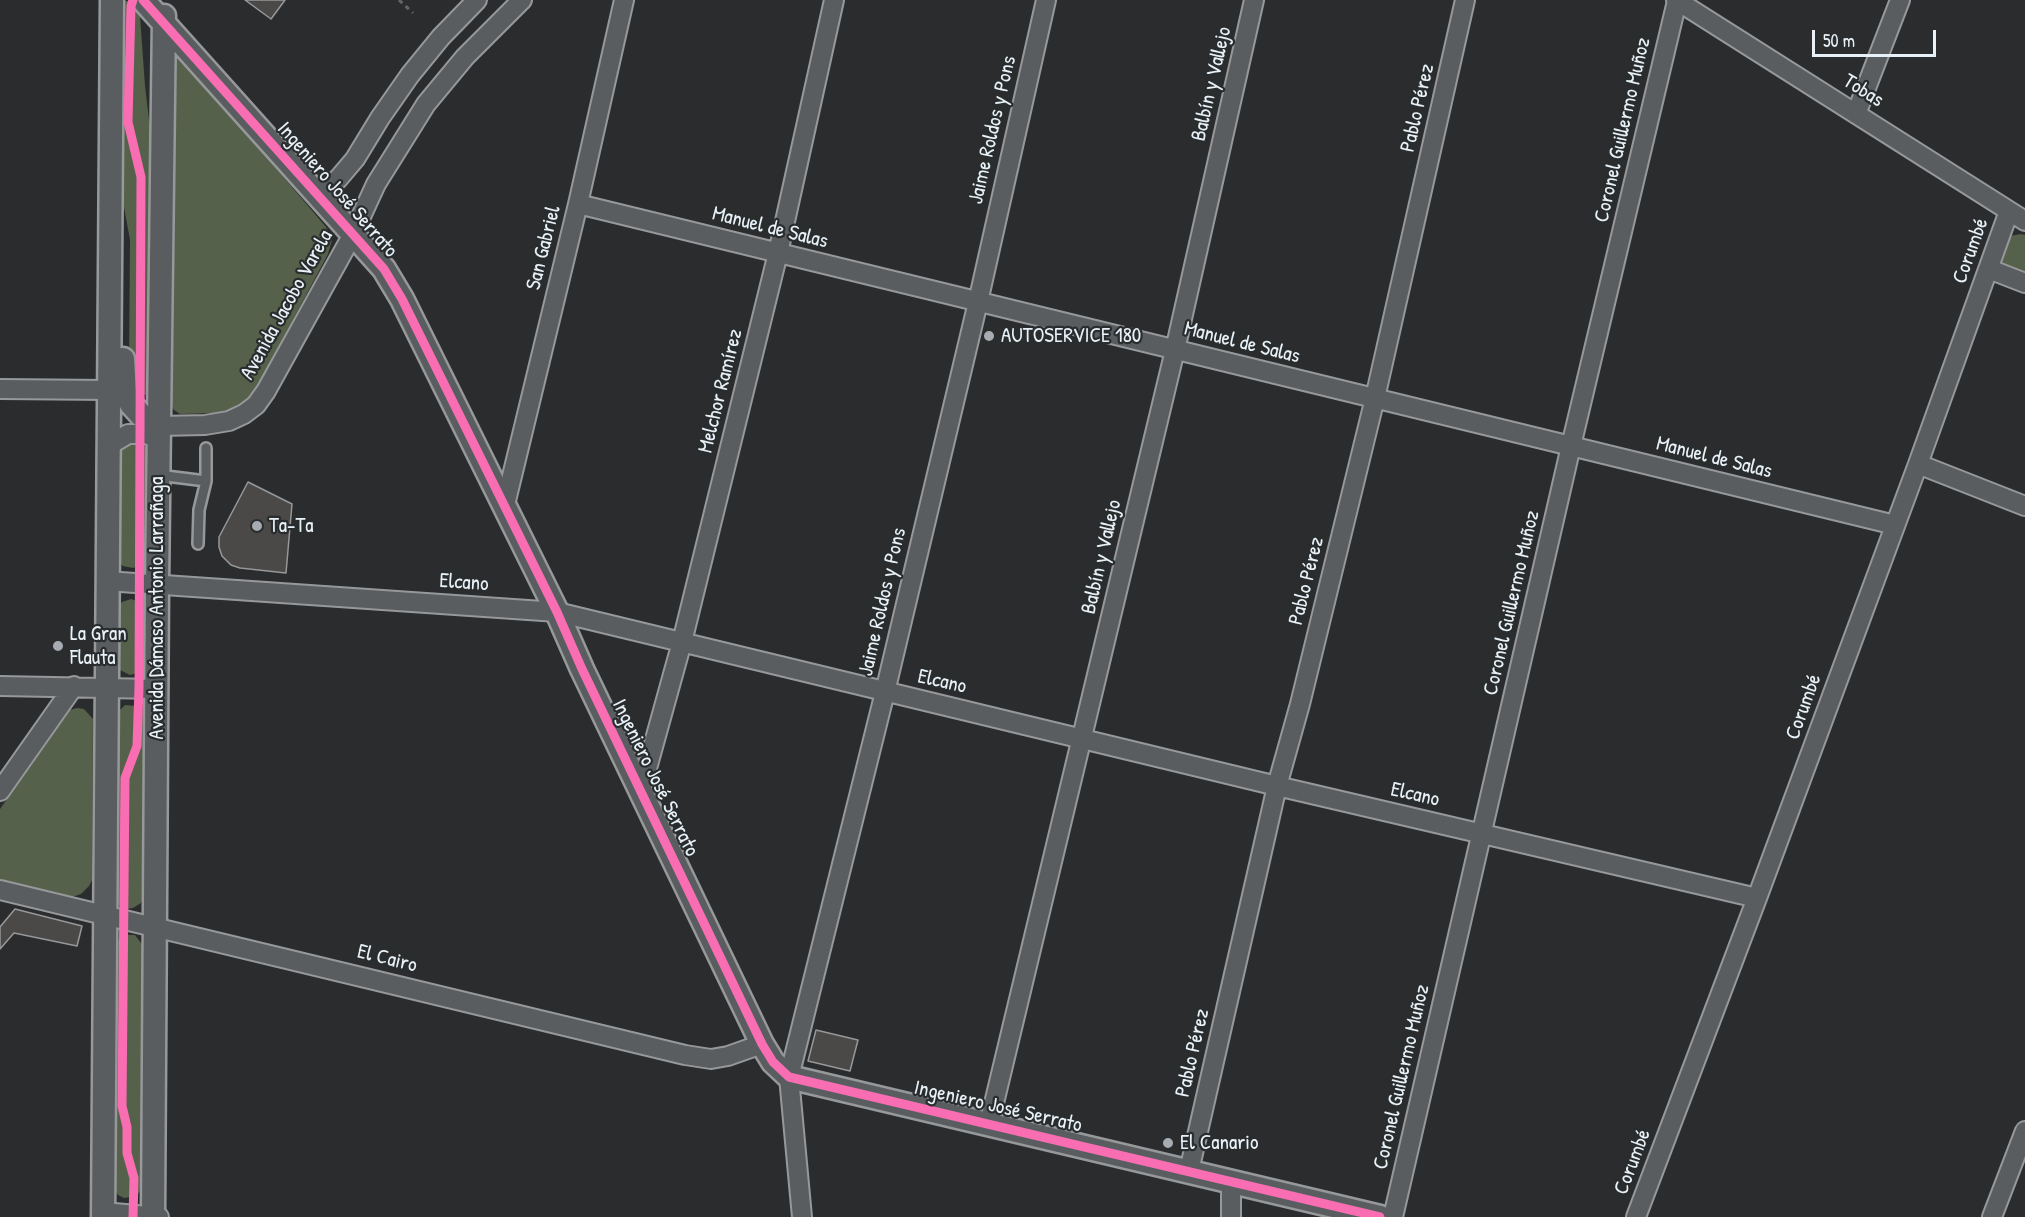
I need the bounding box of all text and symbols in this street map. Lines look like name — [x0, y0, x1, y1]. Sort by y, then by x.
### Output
scale bar — [1815, 18, 1940, 56]
street label: Balbín y Vallejo — [1187, 24, 1237, 144]
text: 50 m — [1823, 28, 1855, 53]
street label: Coronel Guillermo Muñoz — [1589, 35, 1657, 225]
street label: Jaime Roldos y Pons — [964, 54, 1022, 206]
street label: Pablo Pérez — [1396, 61, 1440, 155]
street label: Tobas — [1838, 69, 1888, 113]
street label: Ingeniero José Serrato — [271, 117, 403, 263]
street label: Manuel de Salas — [709, 201, 831, 255]
street label: San Gabriel — [521, 203, 567, 293]
street label: Corumbé — [1948, 215, 1994, 287]
street label: Avenida Jacobo Varela — [235, 226, 339, 384]
street label: Manuel de Salas — [1181, 316, 1303, 370]
place label: AUTOSERVICE 180 — [1001, 323, 1141, 349]
street label: Melchor Ramírez — [693, 326, 749, 456]
marker: AUTOSERVICE 180 — [982, 329, 996, 343]
street label: Manuel de Salas — [1653, 431, 1775, 485]
street label: Avenida Dámaso Antonio Larrañaga — [144, 476, 170, 740]
street label: Balbín y Vallejo — [1077, 497, 1127, 617]
street label: Coronel Guillermo Muñoz — [1478, 508, 1546, 698]
place label: Ta-Ta — [269, 513, 314, 539]
marker: Ta-Ta — [250, 519, 264, 533]
street label: Jaime Roldos y Pons — [854, 526, 912, 678]
street label: Pablo Pérez — [1284, 534, 1330, 628]
street label: Elcano — [439, 569, 489, 597]
place label: La Gran Flauta — [70, 621, 127, 671]
marker: La Gran Flauta — [51, 639, 65, 653]
street label: Elcano — [915, 664, 969, 700]
street label: Corumbé — [1781, 671, 1827, 743]
street label: Ingeniero José Serrato — [606, 695, 704, 861]
street label: Elcano — [1388, 777, 1442, 813]
street label: El Cairo — [355, 939, 419, 979]
street label: Coronel Guillermo Muñoz — [1368, 982, 1436, 1172]
street label: Pablo Pérez — [1171, 1006, 1215, 1100]
street label: Ingeniero José Serrato — [912, 1075, 1084, 1139]
street label: Corumbé — [1609, 1126, 1657, 1198]
place label: El Canario — [1180, 1130, 1258, 1156]
marker: El Canario — [1161, 1136, 1175, 1150]

